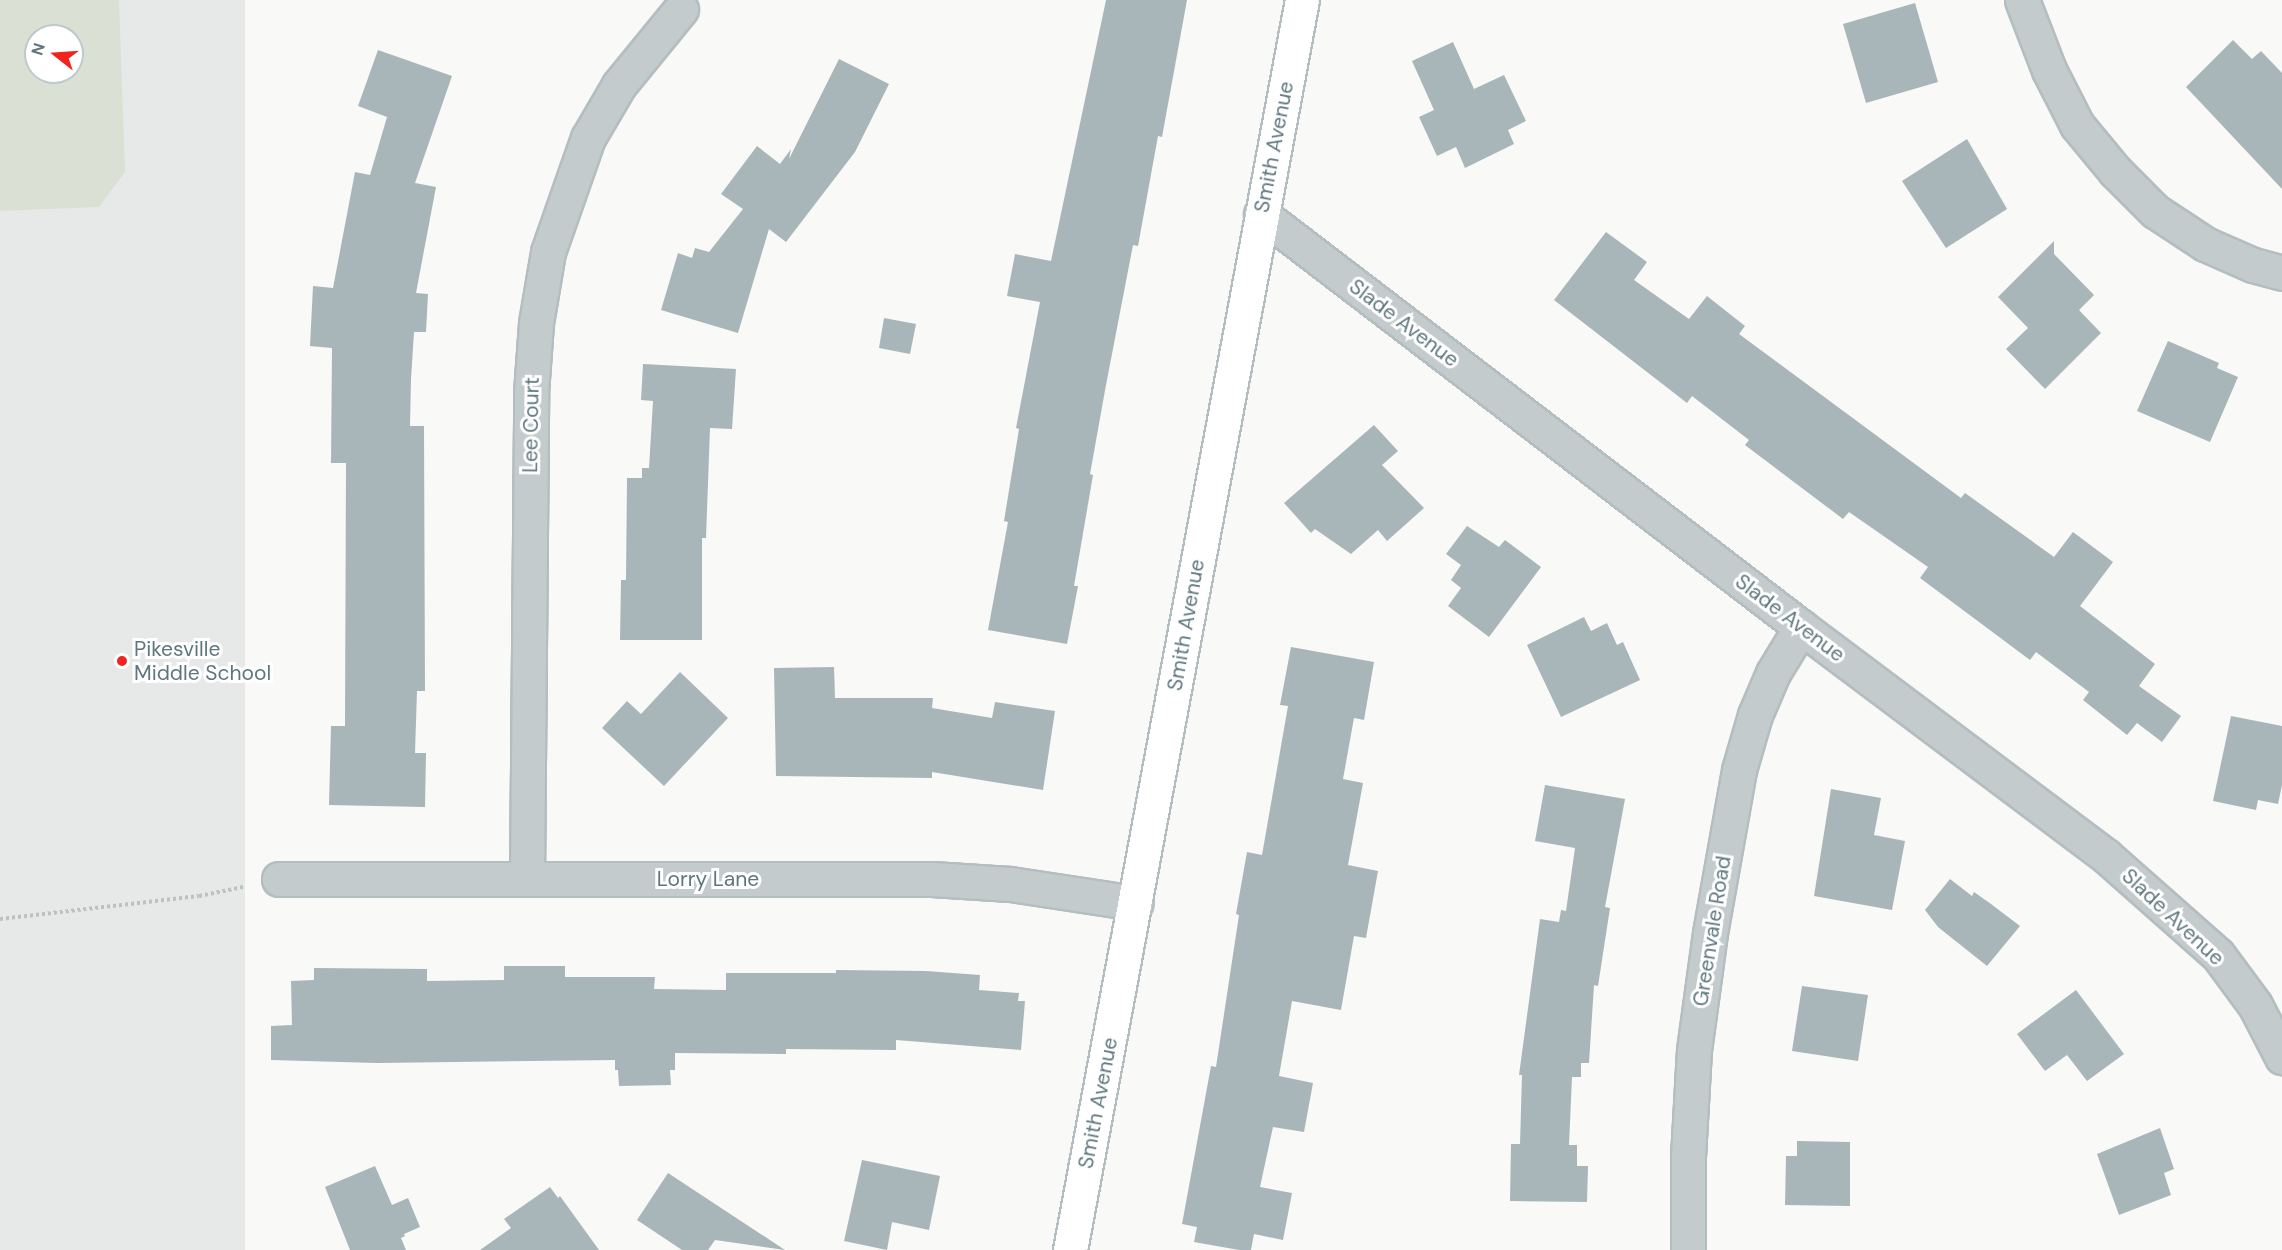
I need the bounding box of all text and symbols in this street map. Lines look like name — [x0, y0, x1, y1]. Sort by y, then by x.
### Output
north arrow — [24, 24, 84, 84]
text: N — [26, 41, 50, 58]
street label: Smith Avenue — [1249, 79, 1299, 215]
street label: Slade Avenue — [1344, 274, 1464, 372]
street label: Lee Court — [518, 377, 544, 473]
street label: Smith Avenue — [1162, 557, 1210, 693]
street label: Slade Avenue — [1730, 569, 1850, 667]
place label: Pikesville Middle School — [134, 636, 271, 686]
marker: Pikesville Middle School — [115, 654, 129, 668]
street label: Greenvale Road — [1688, 854, 1736, 1008]
street label: Slade Avenue — [2117, 863, 2229, 971]
street label: Lorry Lane — [657, 866, 759, 892]
street label: Smith Avenue — [1073, 1035, 1123, 1171]

